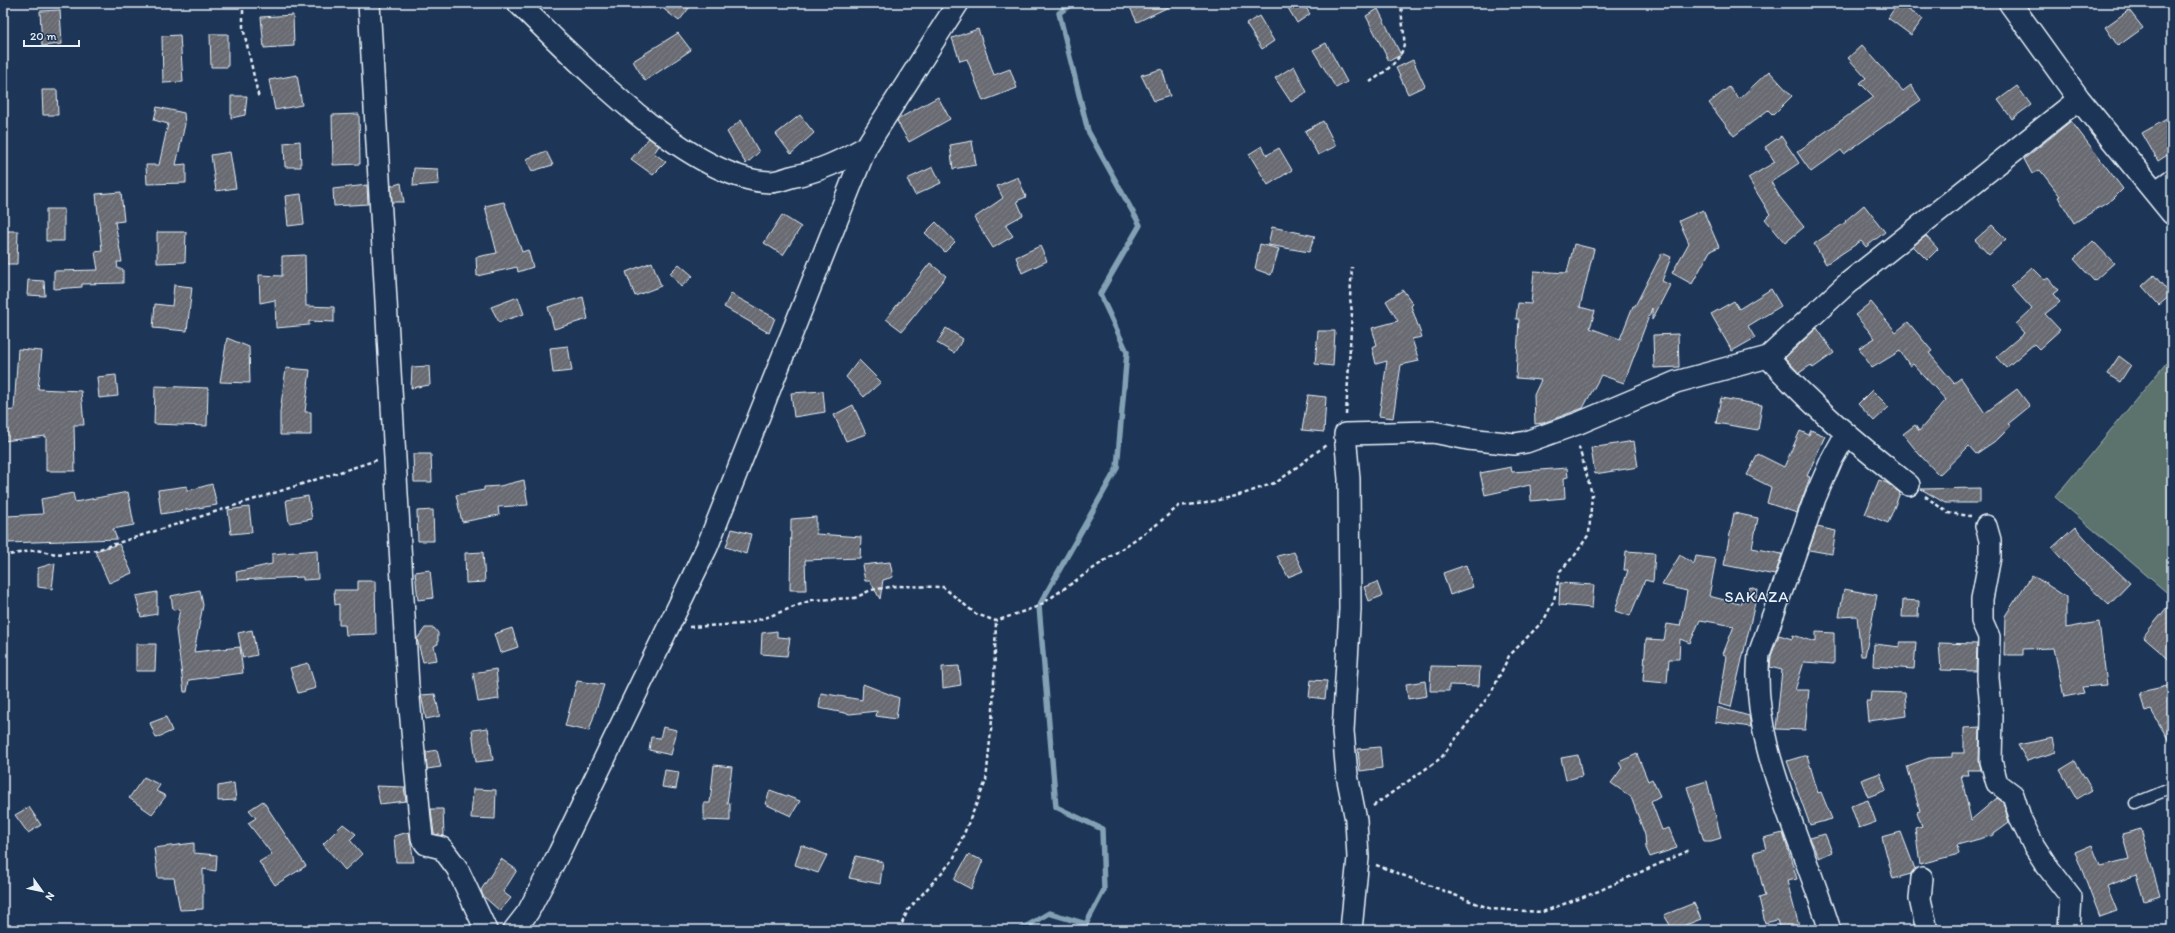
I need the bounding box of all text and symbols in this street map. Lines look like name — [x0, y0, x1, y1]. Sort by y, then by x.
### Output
scale bar — [24, 22, 79, 48]
text: 20 m — [30, 29, 57, 43]
district label: SAKAZA — [1724, 587, 1790, 606]
north arrow — [22, 871, 62, 911]
text: N — [42, 890, 57, 903]

